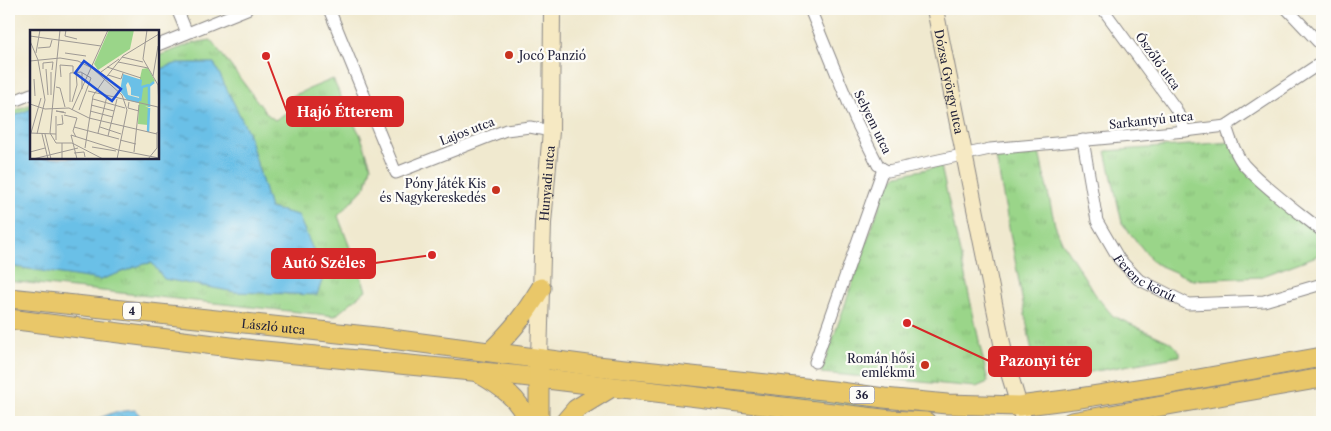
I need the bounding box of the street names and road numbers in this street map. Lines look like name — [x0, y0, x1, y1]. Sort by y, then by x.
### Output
street label: Dózsa György utca — [932, 28, 967, 136]
street label: Ószőlő utca — [1132, 29, 1185, 93]
street label: Selyem utca — [851, 88, 895, 157]
street label: Sarkantyú utca — [1108, 108, 1195, 132]
street label: Lajos utca — [437, 113, 497, 148]
street label: Hunyadi utca — [536, 144, 557, 222]
street label: Ferenc körút — [1111, 252, 1179, 305]
road number: 4 — [123, 302, 141, 320]
street label: László utca — [241, 315, 307, 337]
road number: 36 — [850, 386, 874, 404]

